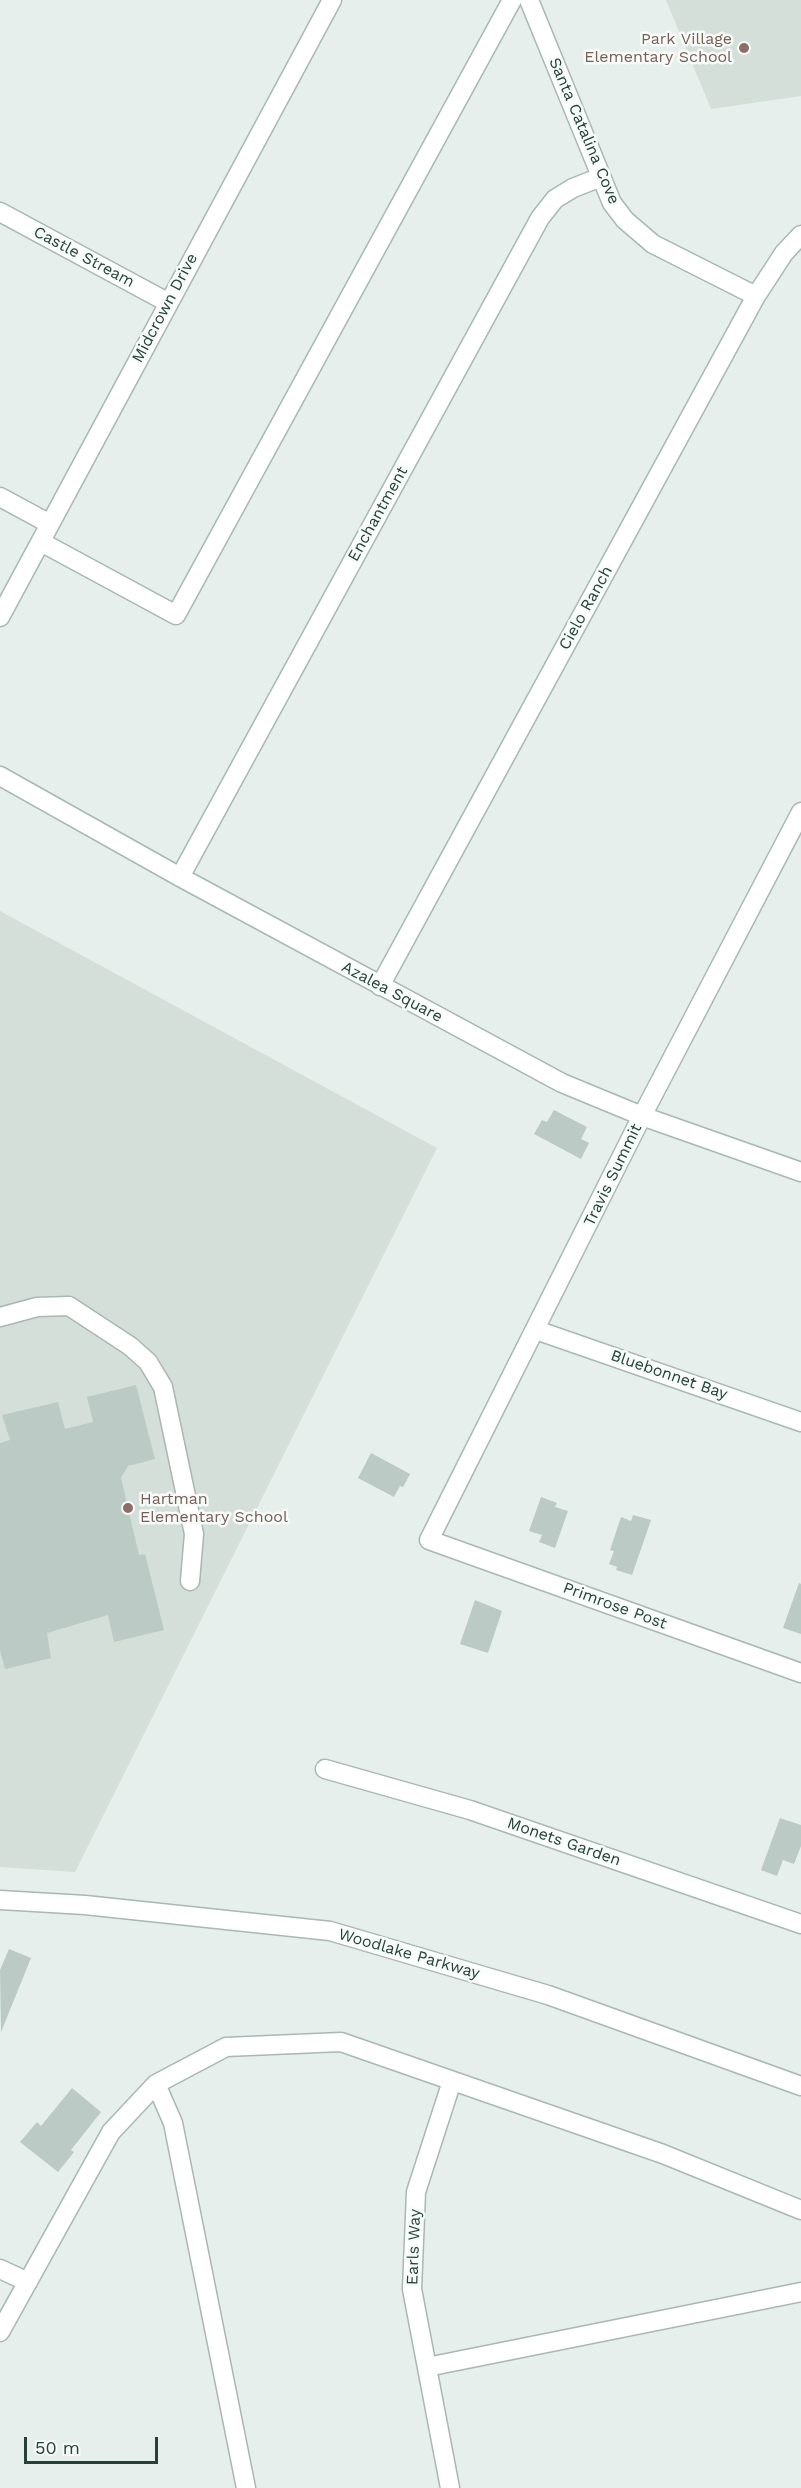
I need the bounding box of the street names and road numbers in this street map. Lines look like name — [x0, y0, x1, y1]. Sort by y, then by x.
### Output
street label: Santa Catalina Cove — [544, 55, 624, 207]
street label: Castle Stream — [30, 222, 138, 292]
street label: Midcrown Drive — [128, 250, 202, 366]
street label: Enchantment — [344, 463, 412, 565]
street label: Cielo Ranch — [555, 563, 617, 653]
street label: Azalea Square — [338, 957, 446, 1027]
street label: Travis Summit — [580, 1121, 646, 1229]
street label: Bluebonnet Bay — [608, 1346, 730, 1404]
street label: Primrose Post — [560, 1578, 670, 1634]
street label: Monets Garden — [505, 1814, 623, 1870]
street label: Woodlake Parkway — [336, 1925, 482, 1983]
street label: Earls Way — [403, 2209, 425, 2285]

